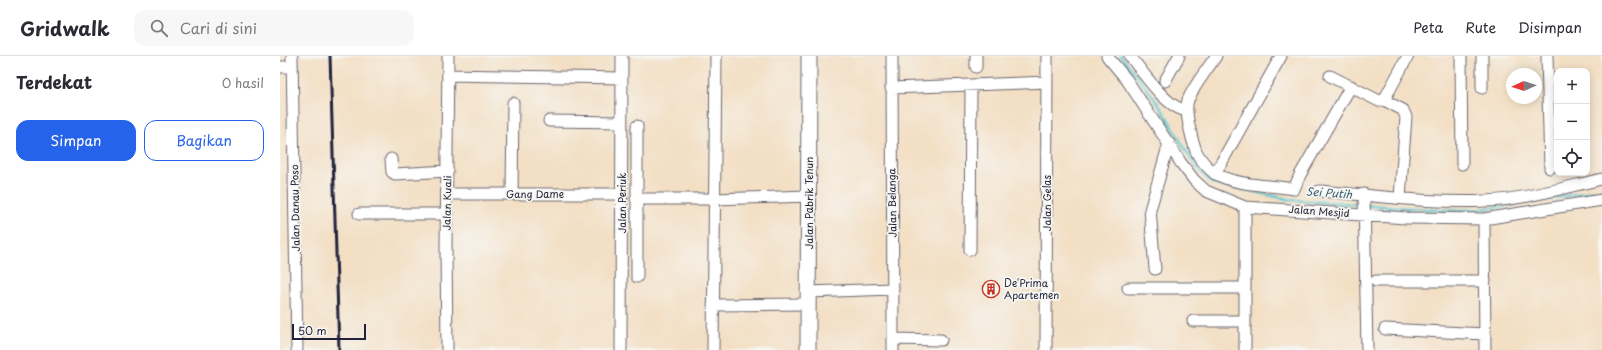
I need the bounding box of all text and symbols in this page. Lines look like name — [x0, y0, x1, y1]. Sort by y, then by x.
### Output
search box — [134, 10, 414, 46]
text: Gridwalk — [20, 14, 110, 42]
text: Cari di sini — [180, 16, 257, 39]
icon: search — [148, 17, 170, 39]
text: Peta — [1413, 17, 1443, 38]
text: Rute — [1465, 17, 1496, 38]
text: Disimpan — [1518, 17, 1582, 38]
north arrow — [1506, 68, 1542, 104]
map controls — [1554, 68, 1590, 176]
button: + — [1554, 68, 1590, 104]
text: Terdekat — [16, 69, 92, 95]
text: 0 hasil — [222, 73, 264, 92]
button: − — [1554, 104, 1590, 140]
button: Simpan — [16, 120, 136, 161]
button: Bagikan — [144, 120, 264, 161]
button: locate — [1554, 140, 1590, 176]
street label: Jalan Pabrik Tenun — [801, 157, 816, 249]
street label: Jalan Danau Poso — [286, 164, 303, 252]
street label: Jalan Belanga — [883, 168, 900, 238]
street label: Jalan Periuk — [614, 173, 629, 233]
street label: Jalan Gelas — [1039, 174, 1054, 231]
street label: Jalan Kuali — [439, 175, 454, 231]
water label: Sei Putih — [1305, 182, 1353, 203]
street label: Gang Dame — [506, 186, 564, 201]
street label: Jalan Mesjid — [1288, 201, 1350, 220]
place label: De'Prima Apartemen — [1004, 275, 1059, 302]
building icon: De'Prima Apartemen — [981, 279, 1001, 299]
scale bar — [292, 322, 366, 341]
text: 50 m — [298, 322, 327, 339]

